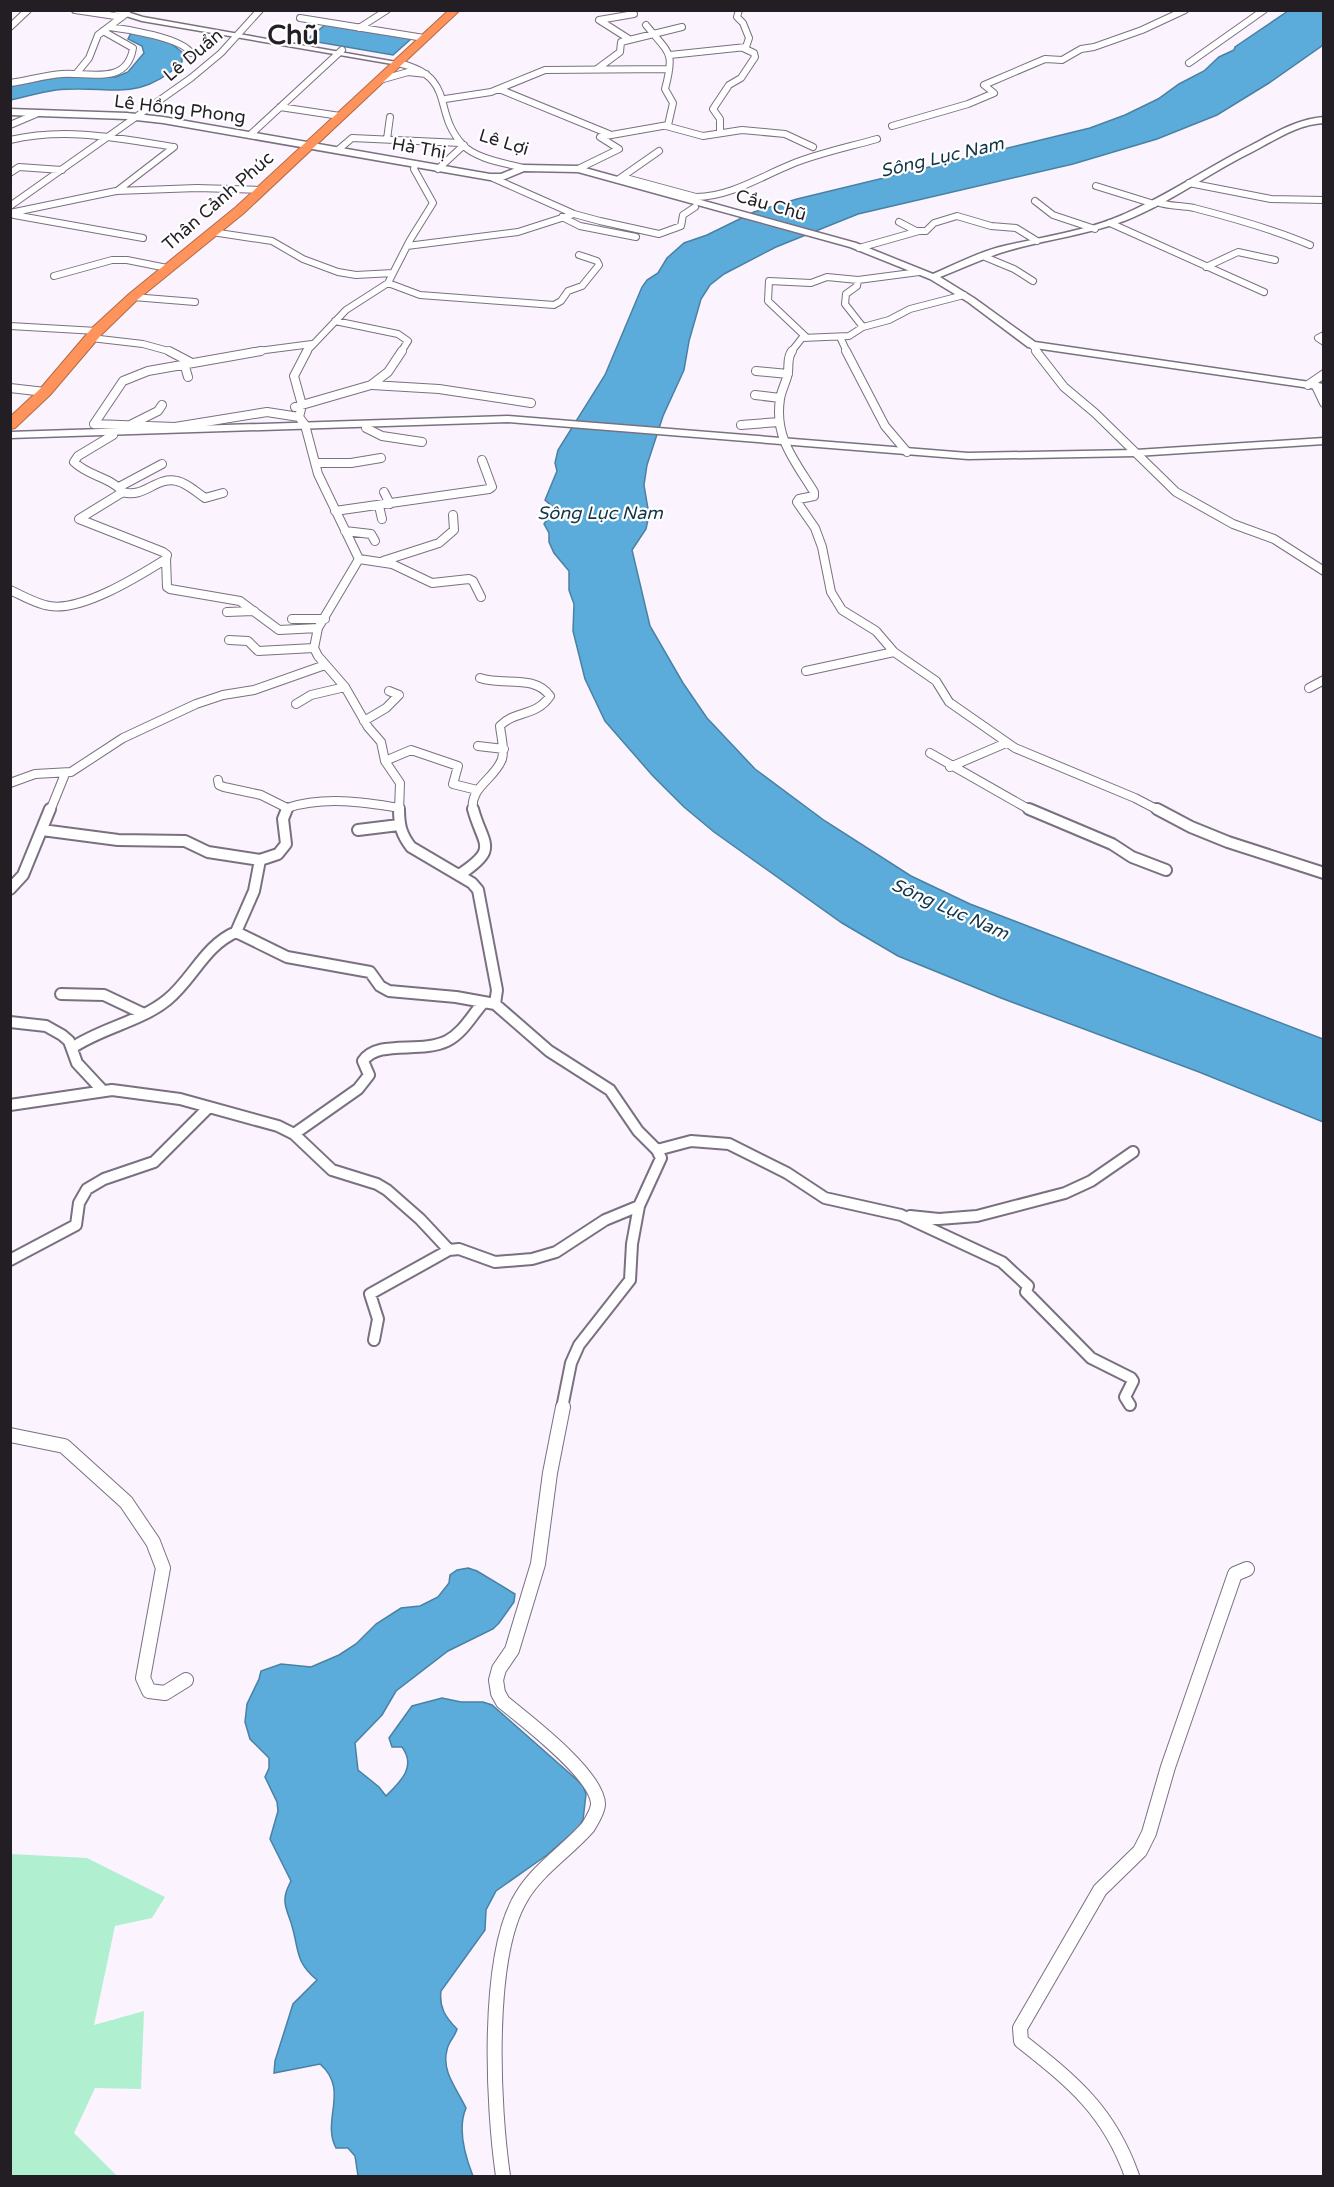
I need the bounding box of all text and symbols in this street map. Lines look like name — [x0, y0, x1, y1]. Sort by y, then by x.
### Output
district label: Chũ — [267, 19, 319, 52]
street label: Lê Duẩn — [159, 24, 227, 86]
street label: Lê Hồng Phong — [113, 90, 247, 128]
street label: Lê Lợi — [476, 124, 532, 160]
street label: Hà Thị — [390, 132, 448, 164]
water label: Sông Lục Nam — [878, 132, 1006, 182]
street label: Thân Cảnh Phúc — [158, 147, 278, 255]
street label: Cầu Chũ — [733, 184, 809, 226]
water label: Sông Lục Nam — [537, 502, 663, 524]
water label: Sông Lục Nam — [888, 873, 1012, 945]

